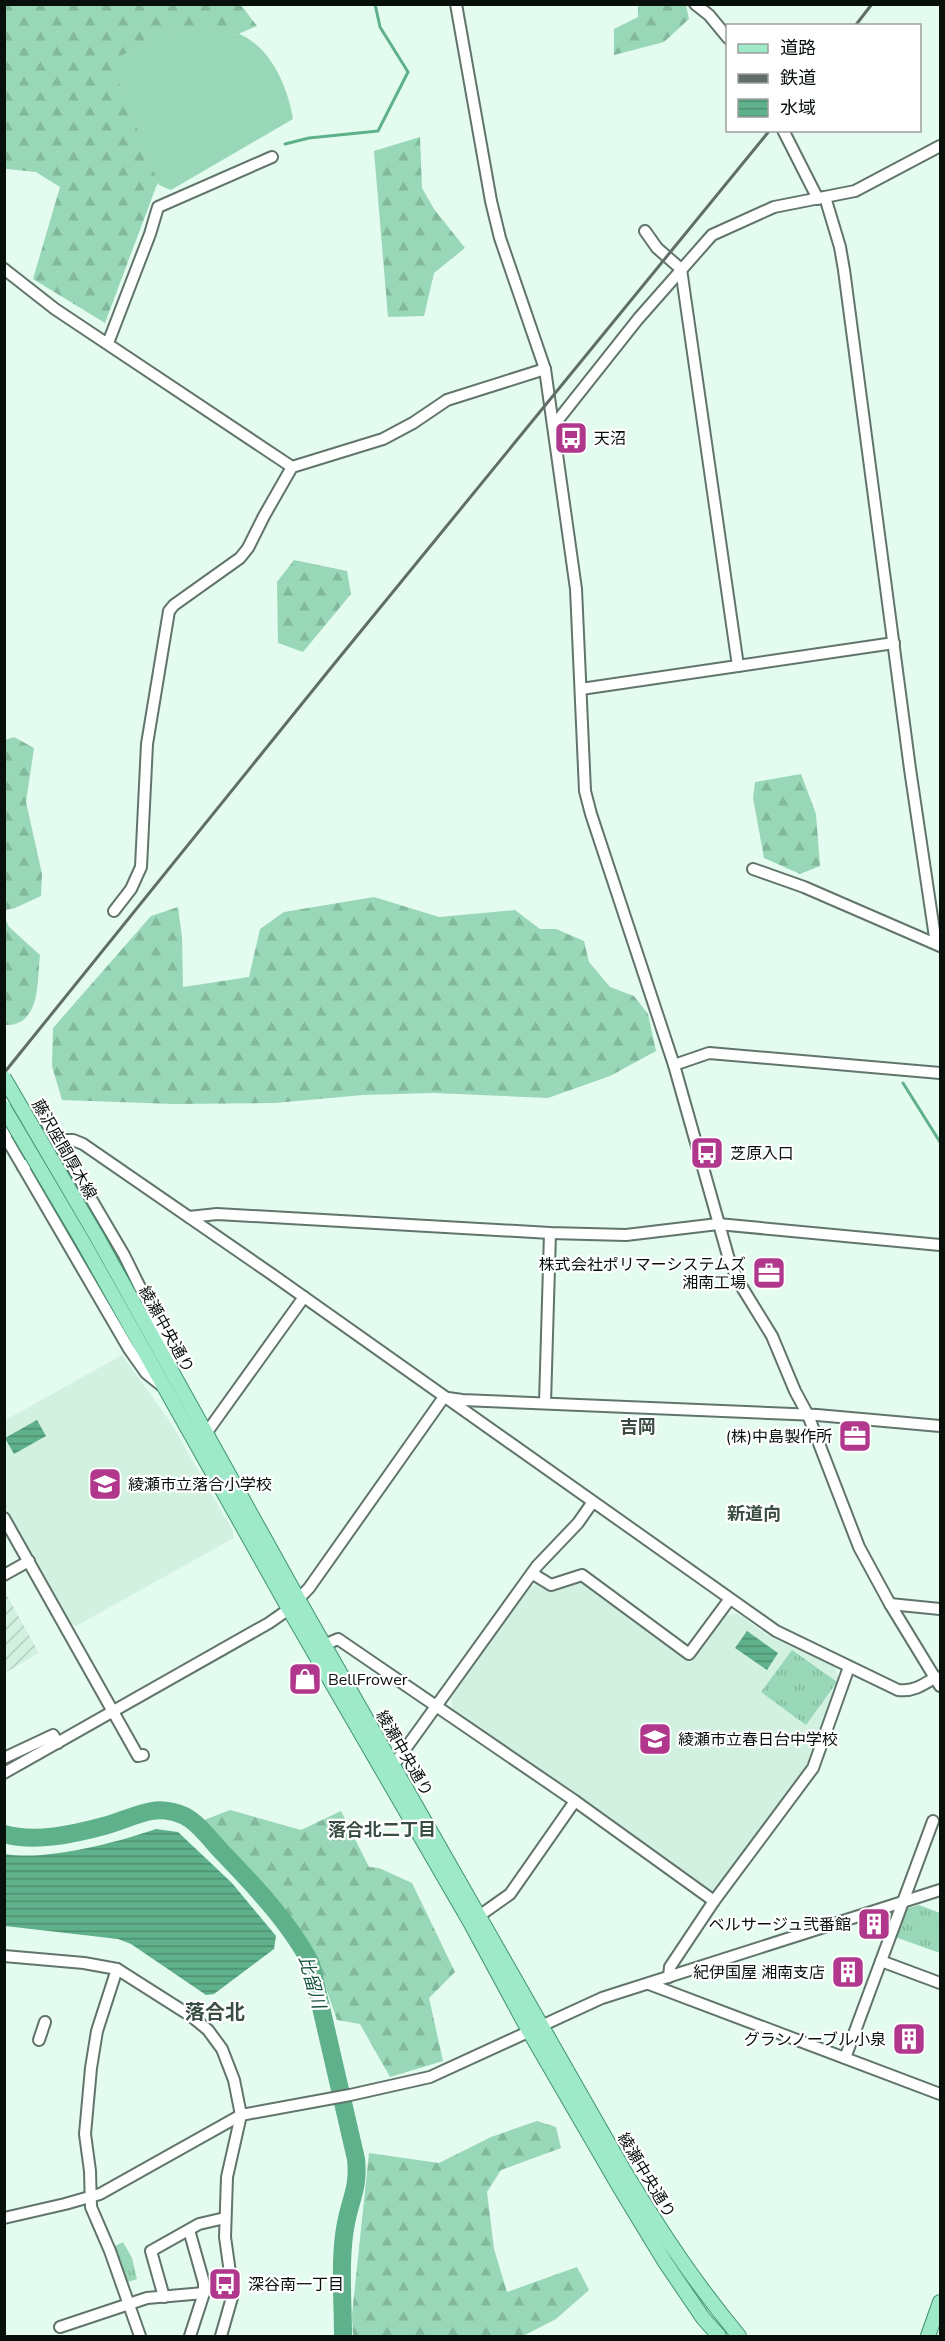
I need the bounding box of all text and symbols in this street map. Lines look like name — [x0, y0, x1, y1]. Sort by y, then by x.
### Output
legend — [726, 24, 921, 132]
text: 道路 — [780, 36, 816, 60]
text: 鉄道 — [780, 66, 816, 90]
text: 水域 — [780, 96, 816, 120]
bus stop icon: 天沼 — [553, 420, 589, 456]
place label: 天沼 — [594, 428, 626, 450]
street label: 藤沢座間厚木線 — [27, 1095, 102, 1204]
bus stop icon: 芝原入口 — [689, 1135, 725, 1171]
place label: 芝原入口 — [730, 1143, 794, 1165]
place label: 株式会社ポリマーシステムズ 湘南工場 — [539, 1254, 746, 1294]
office icon: 株式会社ポリマーシステムズ 湘南工場 — [751, 1255, 787, 1291]
street label: 綾瀬中央通り — [133, 1282, 199, 1377]
district label: 吉岡 — [620, 1415, 656, 1439]
office icon: (株)中島製作所 — [837, 1418, 873, 1454]
place label: (株)中島製作所 — [726, 1426, 832, 1448]
school or university icon: 綾瀬市立落合小学校 — [87, 1466, 123, 1502]
place label: 綾瀬市立落合小学校 — [128, 1474, 272, 1496]
district label: 新道向 — [727, 1502, 781, 1526]
shop icon: BellFrower — [287, 1661, 323, 1697]
place label: BellFrower — [328, 1669, 408, 1691]
street label: 綾瀬中央通り — [371, 1706, 438, 1801]
school or university icon: 綾瀬市立春日台中学校 — [637, 1721, 673, 1757]
place label: 綾瀬市立春日台中学校 — [678, 1729, 838, 1751]
district label: 落合北二丁目 — [328, 1818, 436, 1842]
building icon: ベルサージュ弐番館 — [856, 1906, 892, 1942]
place label: ベルサージュ弐番館 — [708, 1914, 851, 1936]
water label: 比留川 — [293, 1953, 332, 2013]
building icon: 紀伊国屋 湘南支店 — [830, 1954, 866, 1990]
place label: 紀伊国屋 湘南支店 — [693, 1962, 825, 1984]
district label: 落合北 — [185, 1999, 245, 2026]
building icon: グランノーブル小泉 — [891, 2021, 927, 2057]
place label: グランノーブル小泉 — [744, 2029, 886, 2051]
street label: 綾瀬中央通り — [612, 2129, 680, 2222]
bus stop icon: 深谷南一丁目 — [207, 2266, 243, 2302]
place label: 深谷南一丁目 — [248, 2274, 344, 2296]

